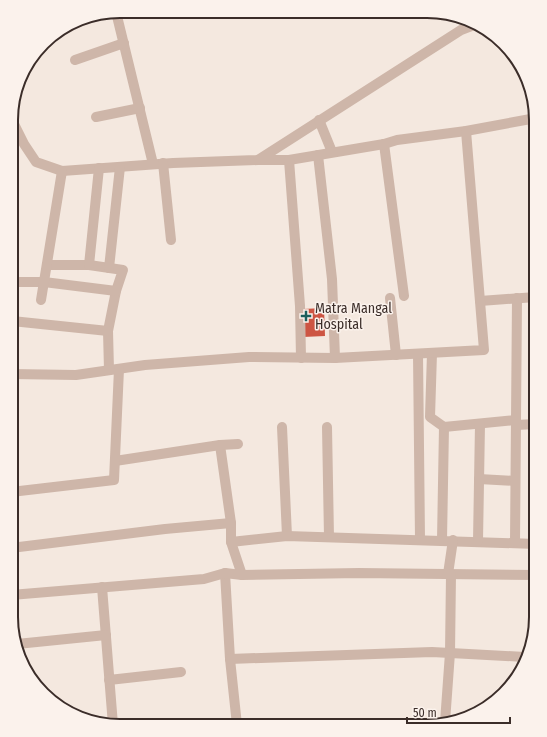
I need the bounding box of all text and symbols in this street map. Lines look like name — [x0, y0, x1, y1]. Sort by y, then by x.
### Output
place label: Matra Mangal Hospital — [315, 300, 392, 333]
marker: Matra Mangal Hospital — [300, 310, 312, 322]
scale bar — [407, 699, 510, 725]
text: 50 m — [413, 706, 437, 720]

